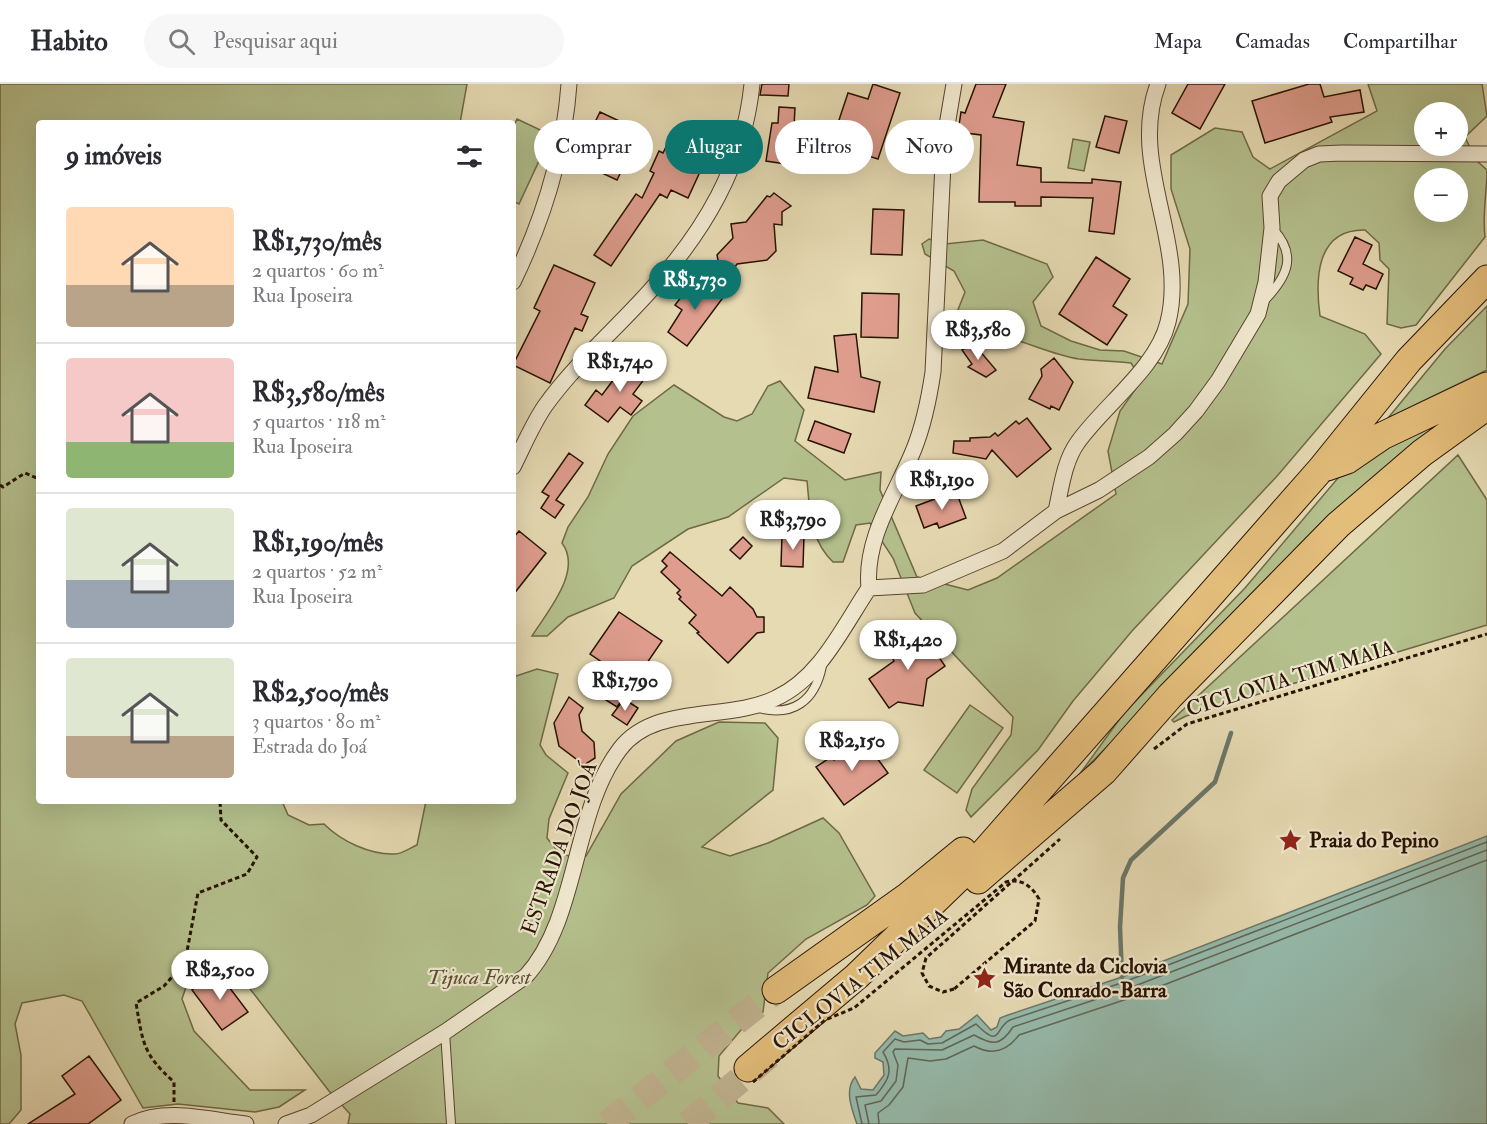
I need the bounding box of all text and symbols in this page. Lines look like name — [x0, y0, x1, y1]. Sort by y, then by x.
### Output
search box — [144, 14, 564, 68]
text: Habito — [30, 24, 108, 59]
icon: search — [165, 25, 198, 58]
text: Pesquisar aqui — [213, 27, 338, 55]
text: Mapa — [1154, 28, 1202, 55]
text: Camadas — [1235, 28, 1310, 55]
text: Compartilhar — [1343, 28, 1457, 55]
map controls — [1414, 102, 1468, 222]
button: + — [1414, 102, 1468, 156]
chip: Comprar — [534, 120, 653, 174]
chip: Alugar — [665, 120, 763, 174]
chip: Filtros — [775, 120, 873, 174]
chip: Novo — [885, 120, 974, 174]
text: 9 imóveis — [66, 140, 162, 172]
icon: filters — [453, 140, 486, 173]
button: − — [1414, 168, 1468, 222]
text: R$1,730/mês — [252, 226, 382, 258]
icon: home — [114, 231, 186, 303]
text: 2 quartos · 60 m² — [252, 258, 384, 283]
pin: R$1,730 — [640, 260, 750, 311]
text: R$1,730 — [663, 267, 727, 292]
text: Rua Iposeira — [252, 283, 353, 308]
pin: R$3,580 — [923, 310, 1033, 361]
text: R$3,580 — [945, 317, 1011, 342]
pin: R$1,740 — [565, 342, 675, 393]
text: R$1,740 — [587, 349, 653, 374]
text: R$3,580/mês — [252, 377, 385, 409]
icon: home — [114, 382, 186, 454]
text: 5 quartos · 118 m² — [252, 409, 386, 434]
text: Rua Iposeira — [252, 434, 353, 459]
pin: R$1,190 — [887, 460, 997, 511]
text: R$1,190 — [909, 467, 975, 492]
pin: R$3,790 — [738, 500, 848, 551]
text: R$3,790 — [760, 507, 826, 532]
text: R$1,190/mês — [252, 527, 383, 559]
icon: home — [114, 532, 186, 604]
text: 2 quartos · 52 m² — [252, 559, 382, 584]
text: Rua Iposeira — [252, 584, 353, 609]
pin: R$1,420 — [853, 620, 963, 671]
text: R$1,420 — [873, 627, 943, 652]
street label: CICLOVIA TIM MAIA — [1183, 634, 1397, 723]
pin: R$1,790 — [570, 661, 680, 712]
text: R$1,790 — [592, 668, 658, 693]
text: R$2,500/mês — [252, 677, 389, 709]
icon: home — [114, 682, 186, 754]
text: 3 quartos · 80 m² — [252, 709, 381, 734]
pin: R$2,150 — [797, 721, 907, 772]
text: R$2,150 — [819, 728, 885, 753]
text: Estrada do Joá — [252, 734, 367, 759]
street label: ESTRADA DO JOÁ — [516, 758, 603, 939]
place icon: Praia do Pepino — [1278, 827, 1304, 853]
place label: Praia do Pepino — [1309, 827, 1439, 854]
street label: CICLOVIA TIM MAIA — [767, 902, 954, 1057]
pin: R$2,500 — [165, 950, 275, 1001]
place label: Mirante da Ciclovia São Conrado-Barra — [1002, 953, 1168, 1004]
text: R$2,500 — [185, 957, 255, 982]
park label: Tijuca Forest — [427, 964, 532, 991]
place icon: Mirante da Ciclovia São Conrado-Barra — [972, 965, 998, 991]

